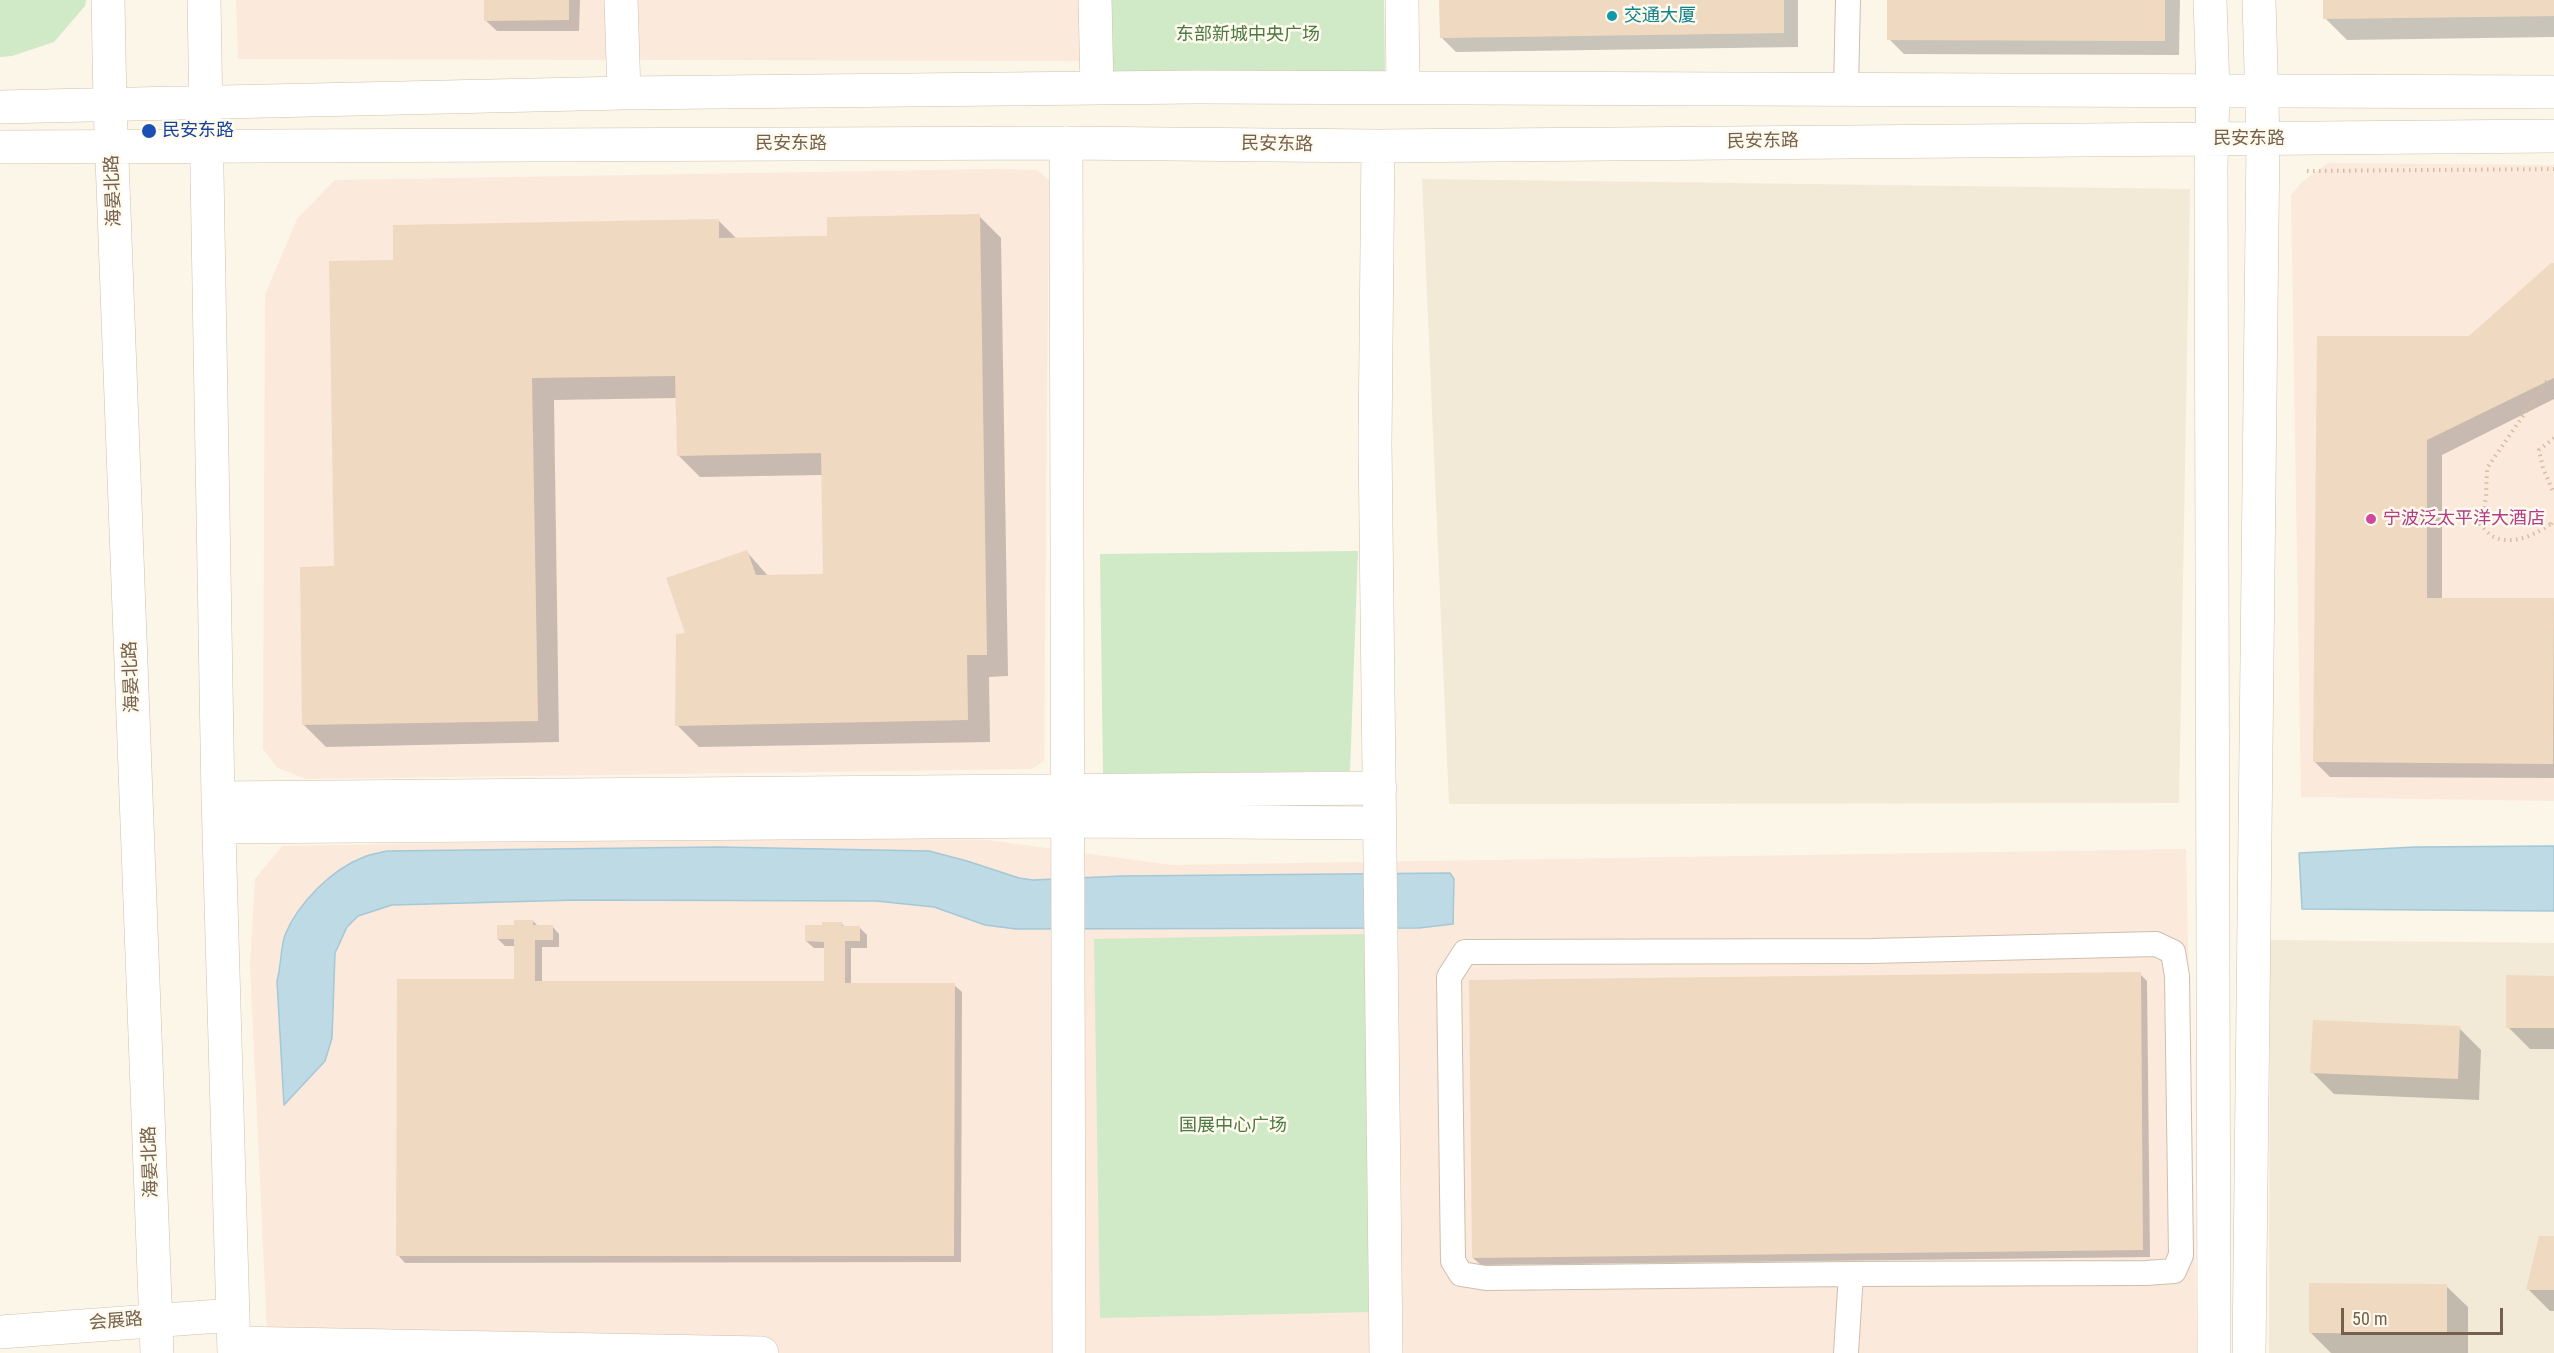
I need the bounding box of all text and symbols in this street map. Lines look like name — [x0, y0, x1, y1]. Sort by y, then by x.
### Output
place label: 交通大厦 — [1624, 5, 1696, 27]
marker: 交通大厦 — [1605, 9, 1619, 23]
park label: 东部新城中央广场 — [1176, 24, 1320, 46]
place label: 民安东路 — [162, 120, 234, 142]
marker: 民安东路 — [140, 122, 158, 140]
street label: 民安东路 — [2213, 128, 2285, 150]
street label: 民安东路 — [1727, 131, 1799, 153]
street label: 民安东路 — [755, 133, 827, 155]
street label: 民安东路 — [1241, 134, 1313, 156]
street label: 海晏北路 — [102, 155, 126, 227]
place label: 宁波泛太平洋大酒店 — [2383, 508, 2545, 530]
marker: 宁波泛太平洋大酒店 — [2364, 512, 2378, 526]
street label: 海晏北路 — [120, 641, 144, 713]
park label: 国展中心广场 — [1179, 1115, 1287, 1137]
street label: 海晏北路 — [139, 1126, 163, 1198]
scale bar — [2344, 1296, 2506, 1334]
text: 50 m — [2352, 1308, 2387, 1329]
street label: 会展路 — [88, 1309, 144, 1335]

